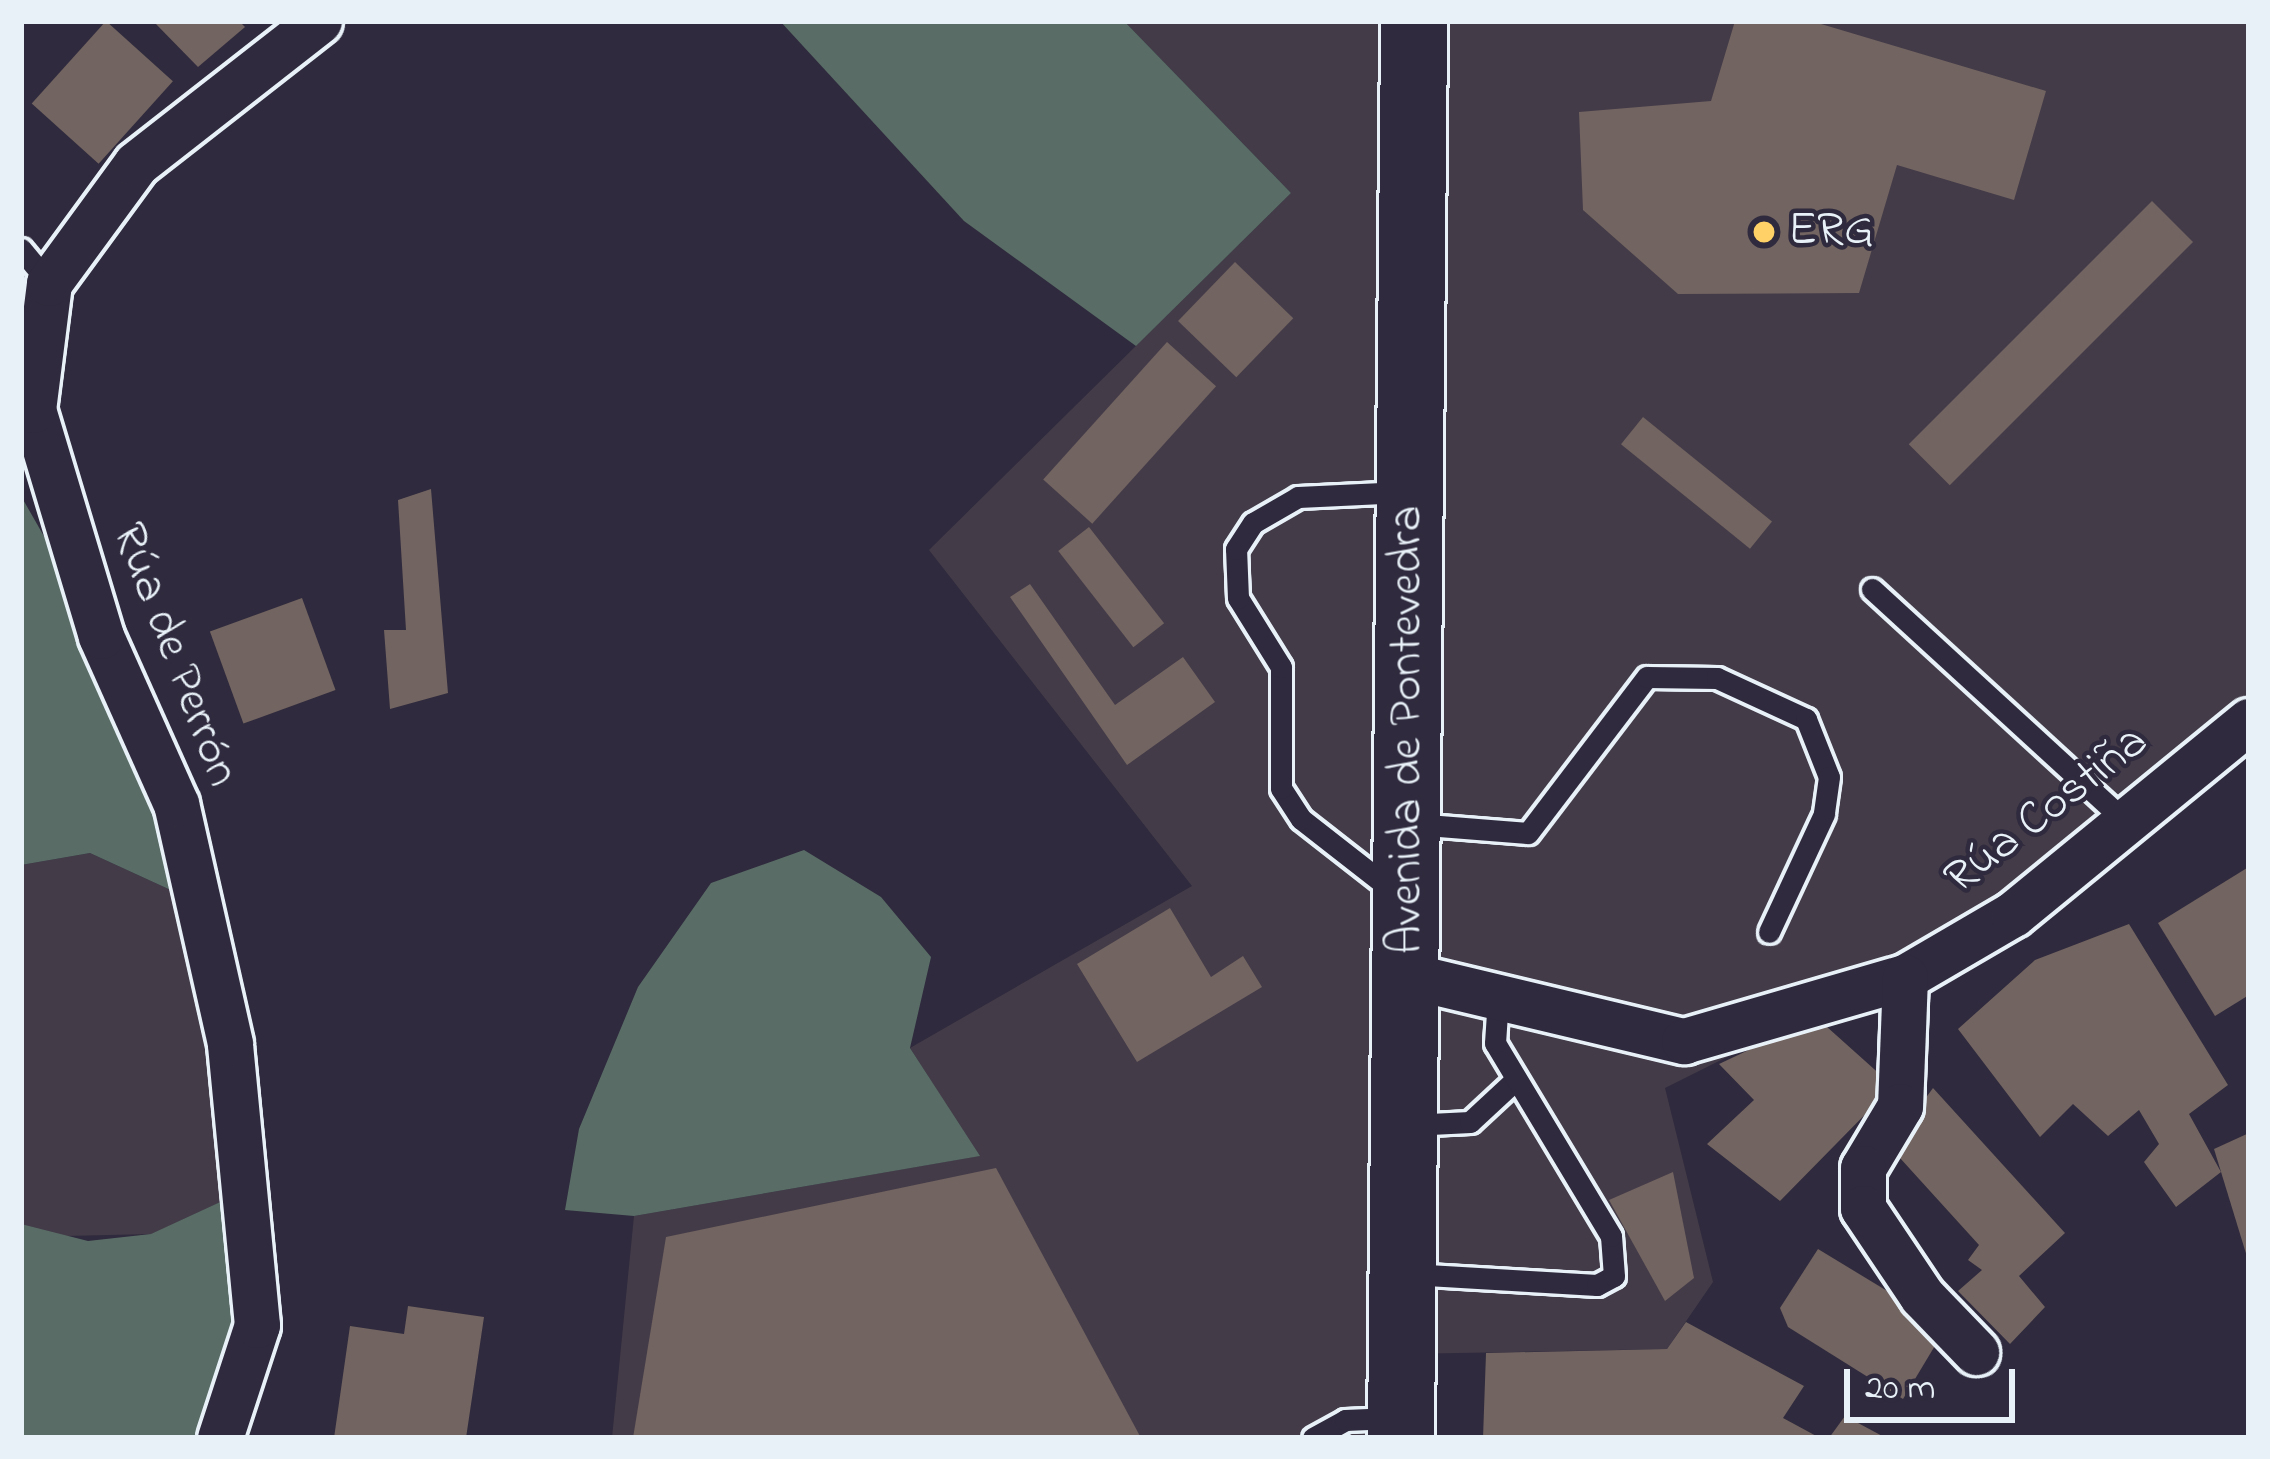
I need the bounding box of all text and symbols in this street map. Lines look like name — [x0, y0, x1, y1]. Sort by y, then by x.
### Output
place label: ERG — [1788, 203, 1874, 261]
marker: ERG — [1751, 219, 1777, 245]
street label: Avenida de Pontevedra — [1379, 505, 1437, 955]
street label: Rúa de Perrón — [97, 515, 251, 795]
street label: Rúa Costiña — [1934, 714, 2160, 908]
scale bar — [1850, 1345, 2021, 1419]
text: 20 m — [1865, 1363, 1935, 1416]

